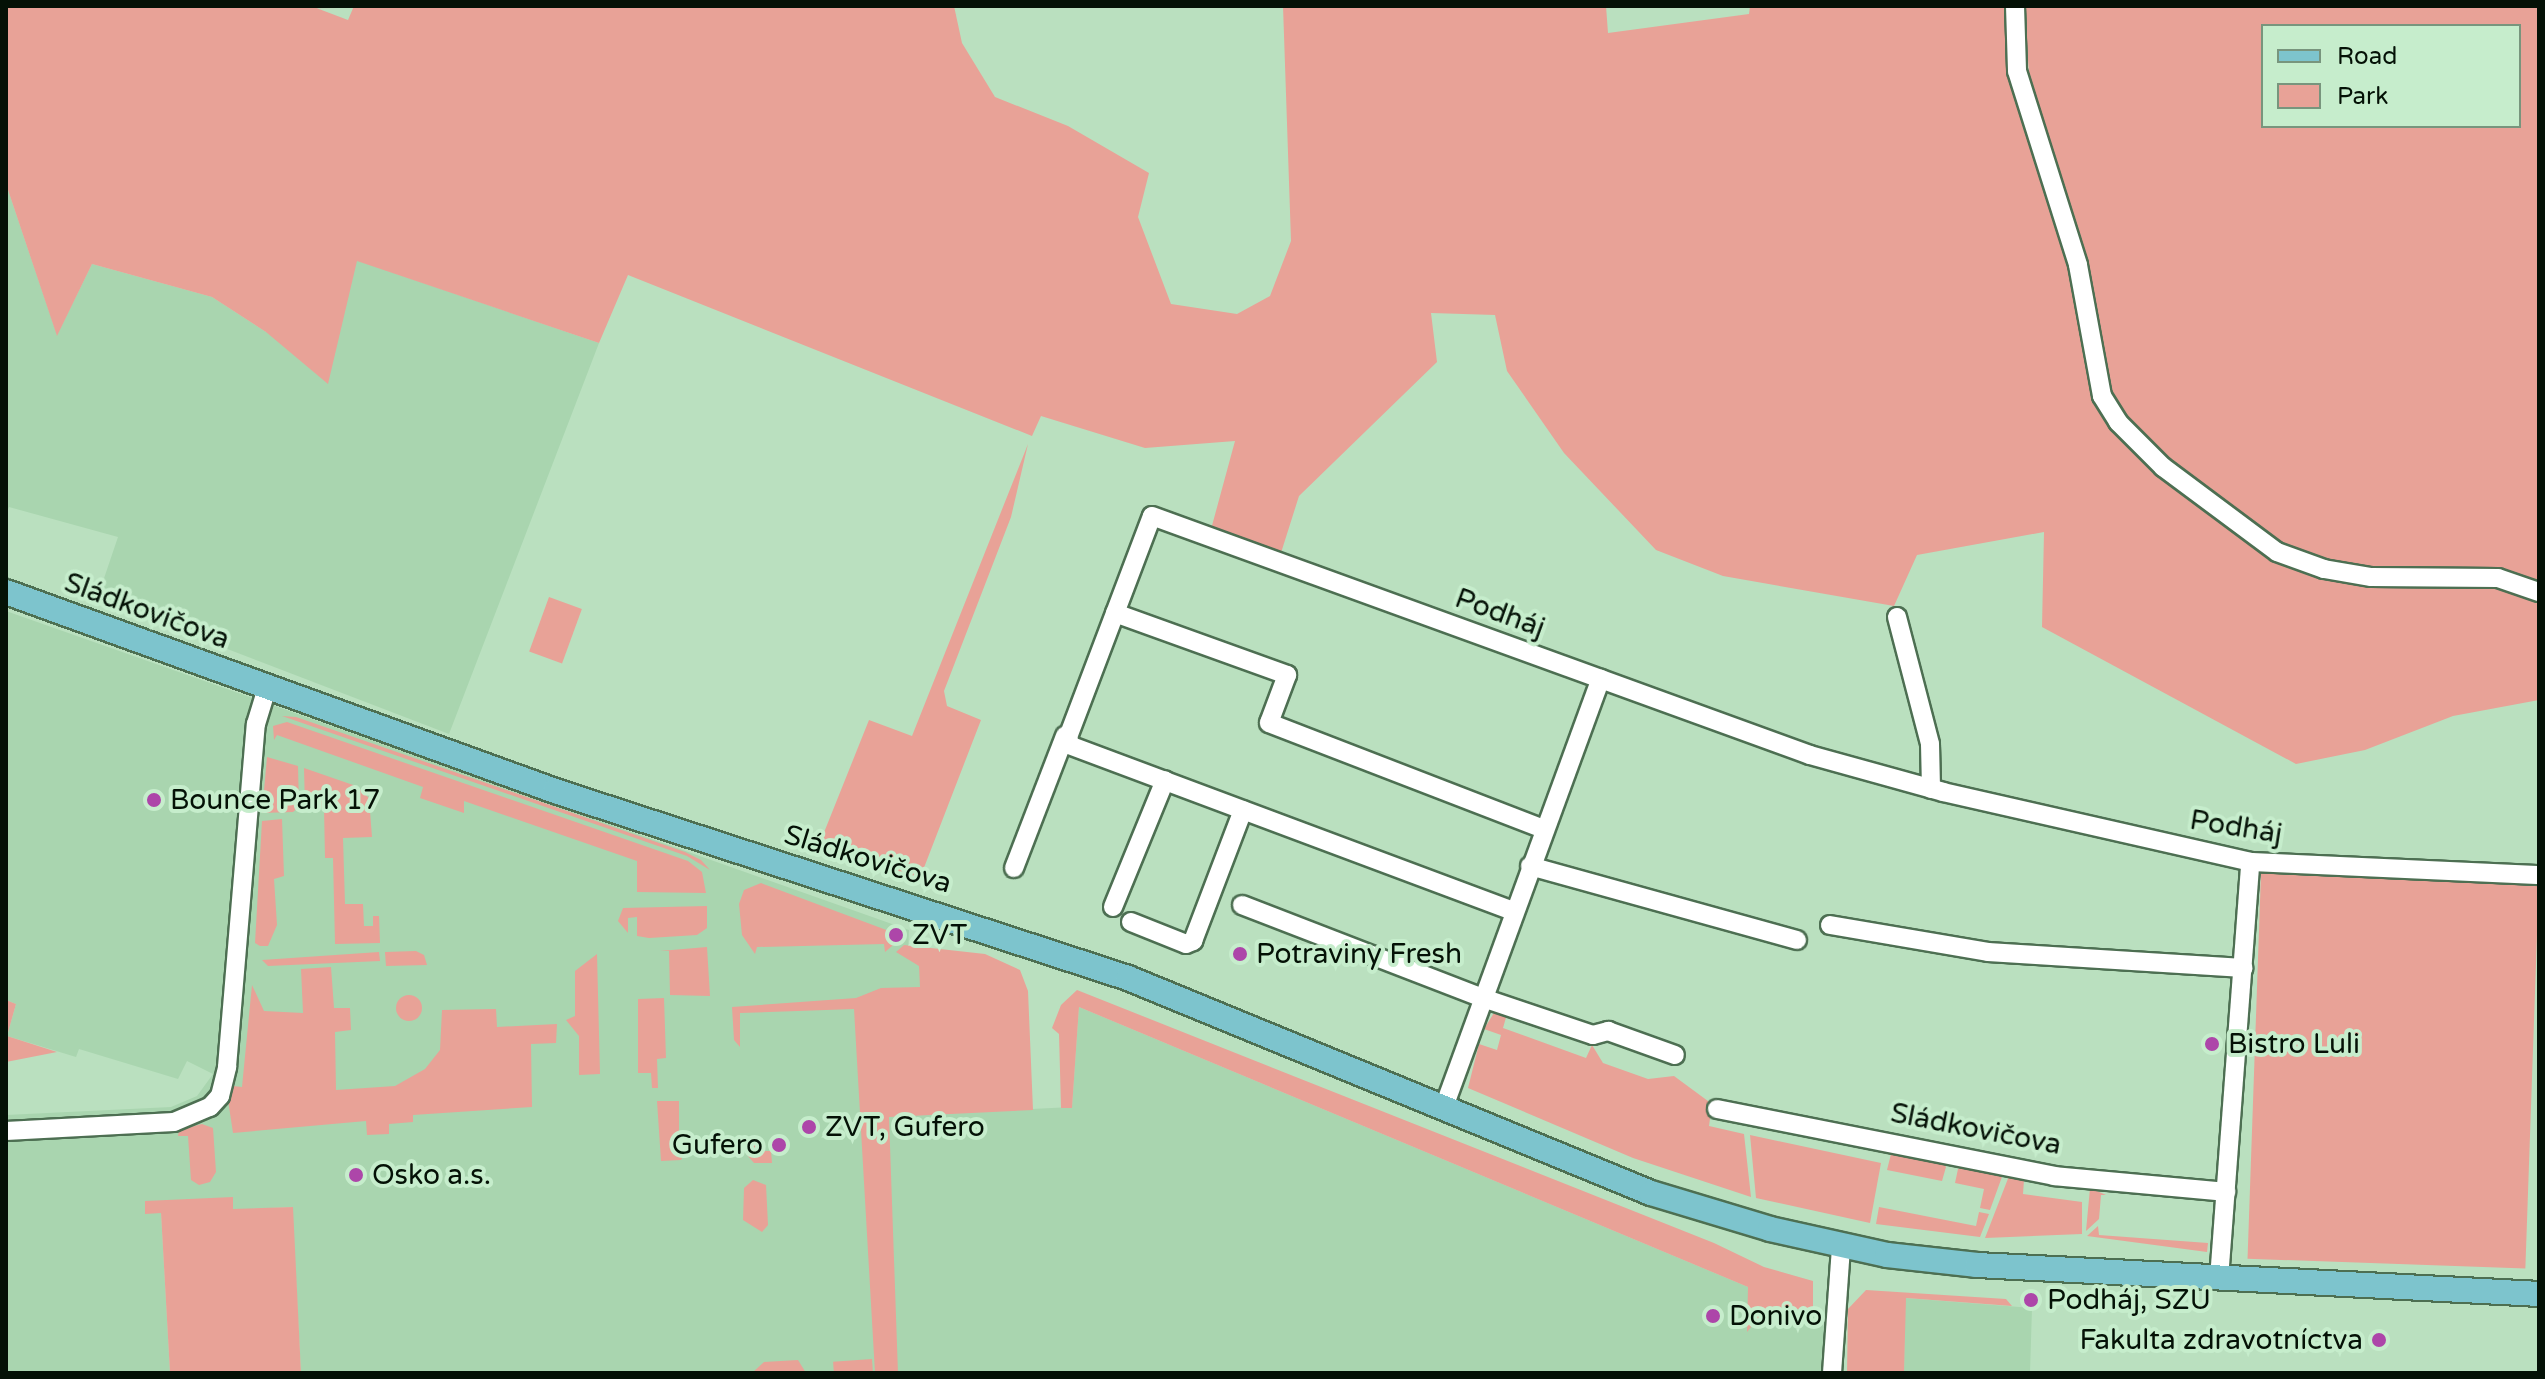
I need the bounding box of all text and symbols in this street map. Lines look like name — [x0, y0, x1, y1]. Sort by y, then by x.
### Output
legend — [2261, 24, 2521, 128]
text: Road — [2337, 42, 2397, 71]
text: Park — [2337, 82, 2388, 111]
street label: Sládkovičova — [60, 566, 234, 656]
street label: Podháj — [1451, 581, 1549, 645]
place label: Bounce Park 17 — [170, 783, 381, 817]
marker: Bounce Park 17 — [145, 791, 163, 809]
street label: Podháj — [2187, 803, 2285, 851]
street label: Sládkovičova — [780, 818, 956, 900]
place label: ZVT — [912, 918, 967, 952]
marker: ZVT — [887, 926, 905, 944]
place label: Potraviny Fresh — [1256, 937, 1462, 971]
marker: Potraviny Fresh — [1231, 945, 1249, 963]
place label: Bistro Luli — [2228, 1027, 2360, 1061]
marker: Bistro Luli — [2203, 1035, 2221, 1053]
street label: Sládkovičova — [1888, 1096, 2064, 1162]
place label: ZVT, Gufero — [825, 1110, 985, 1144]
marker: ZVT, Gufero — [800, 1118, 818, 1136]
place label: Gufero — [672, 1128, 763, 1162]
marker: Gufero — [770, 1136, 788, 1154]
place label: Osko a.s. — [372, 1158, 491, 1192]
marker: Osko a.s. — [347, 1166, 365, 1184]
place label: Podháj, SZU — [2047, 1283, 2211, 1317]
marker: Podháj, SZU — [2022, 1291, 2040, 1309]
place label: Donivo — [1729, 1299, 1822, 1333]
marker: Donivo — [1704, 1307, 1722, 1325]
place label: Fakulta zdravotníctva — [2079, 1323, 2363, 1357]
marker: Fakulta zdravotníctva — [2370, 1331, 2388, 1349]

